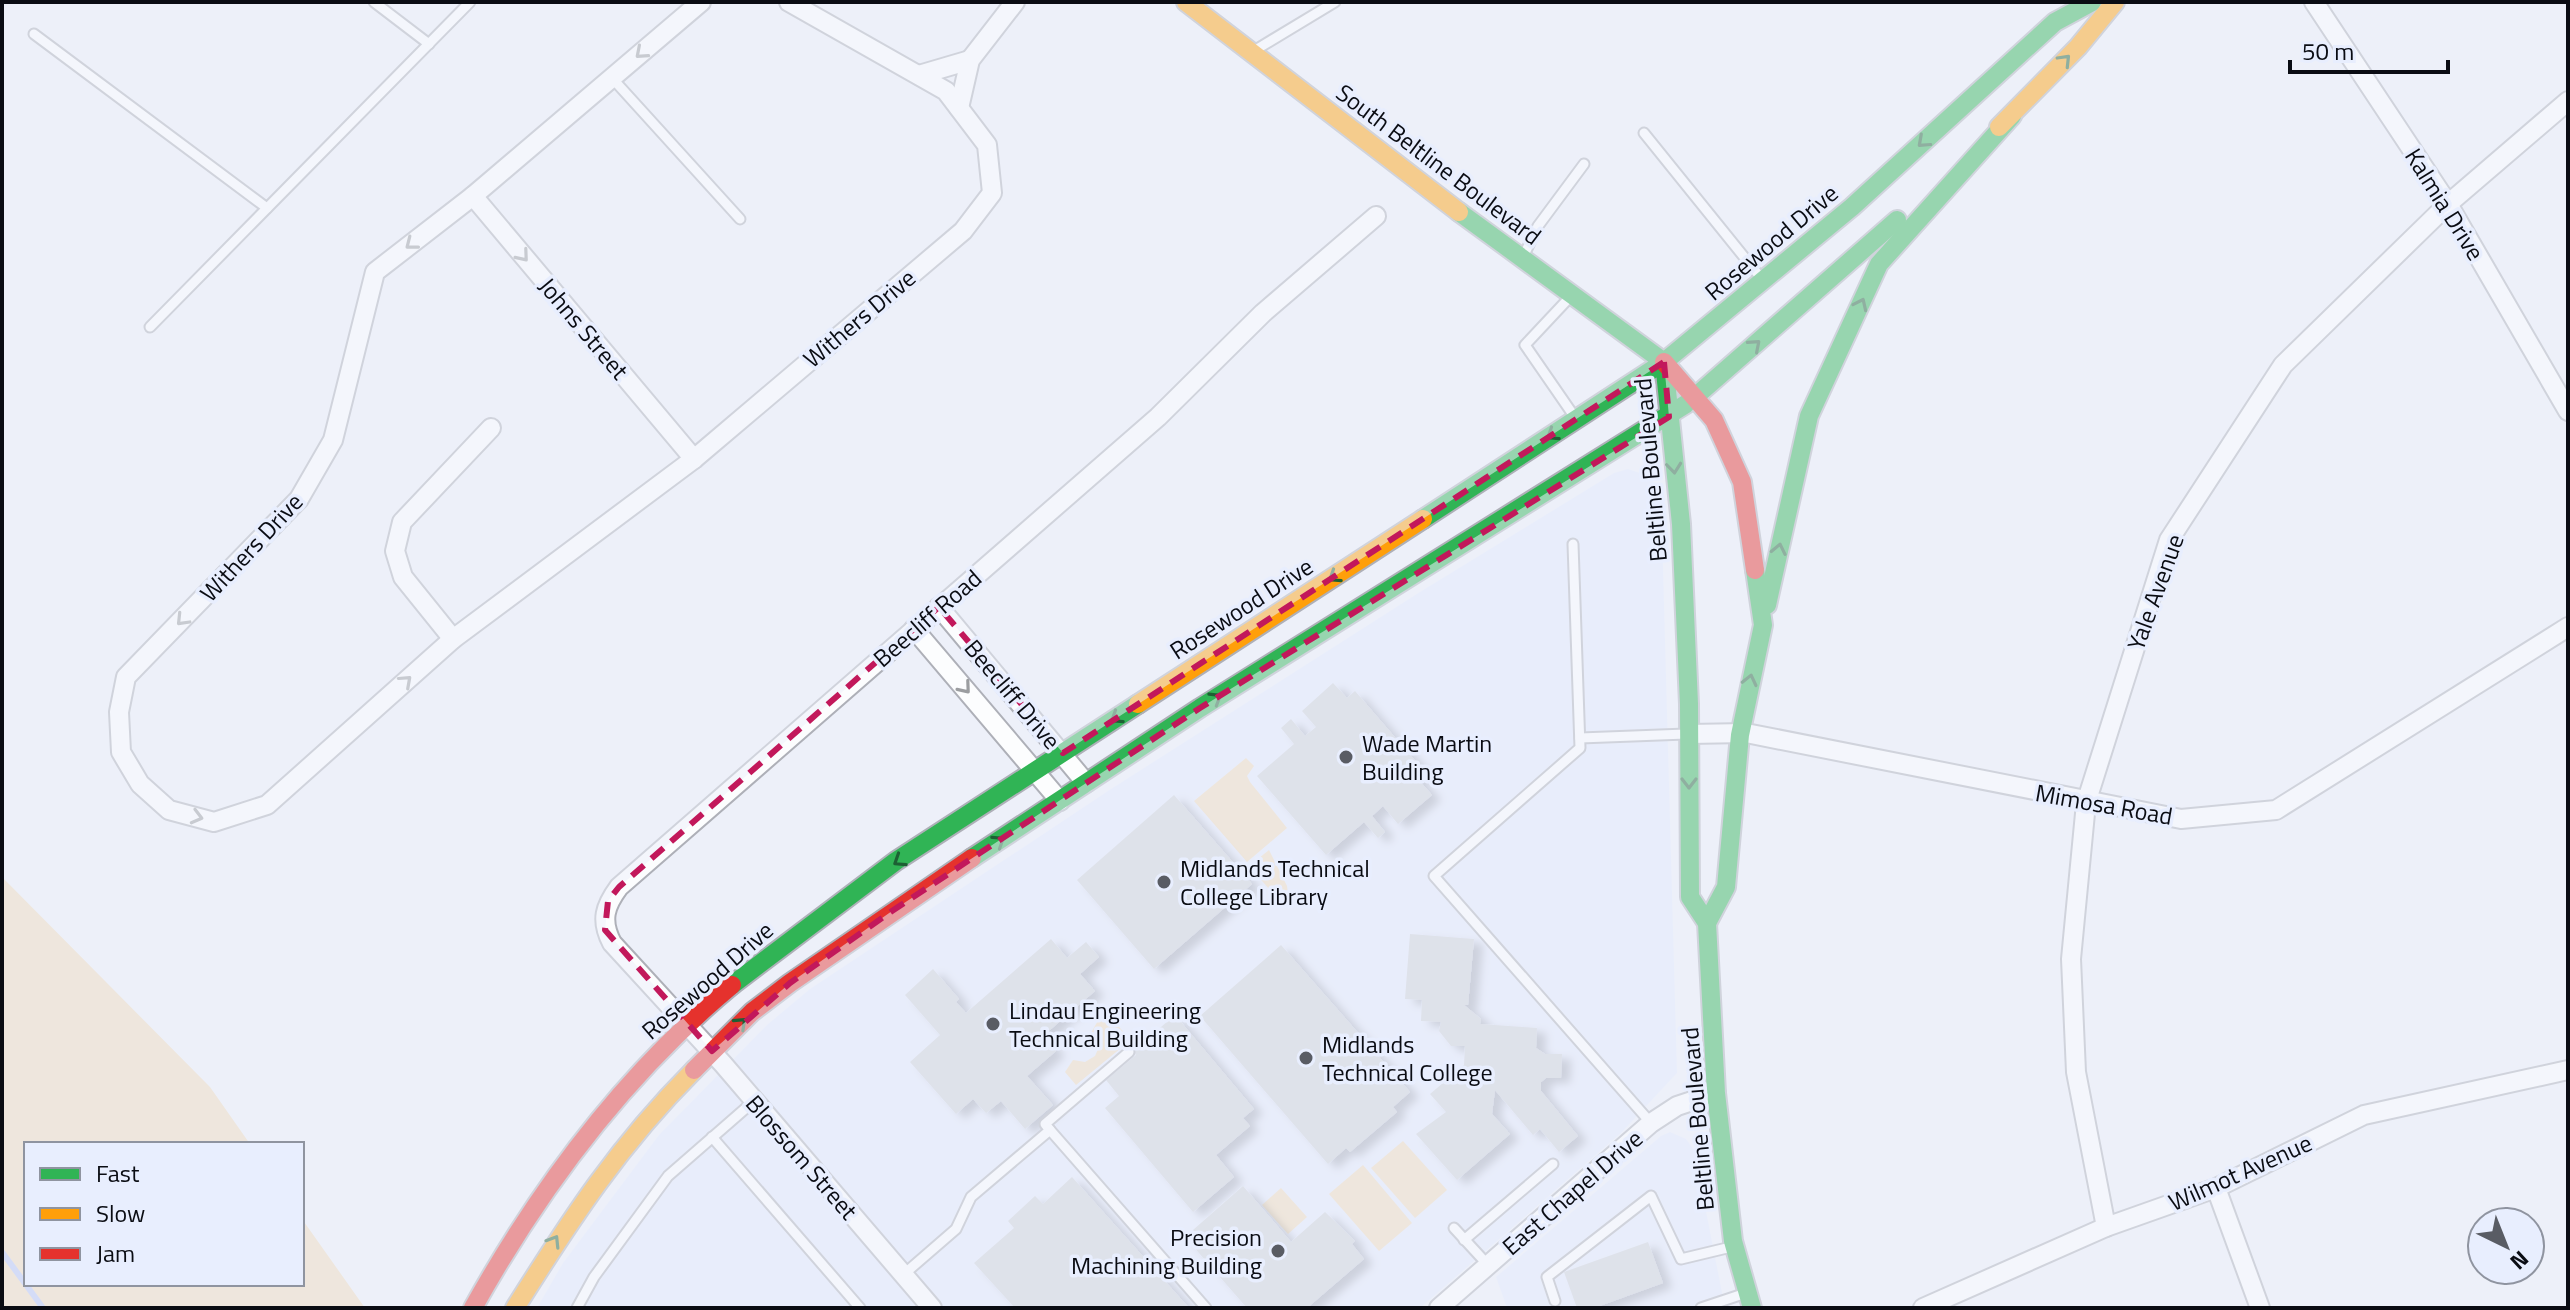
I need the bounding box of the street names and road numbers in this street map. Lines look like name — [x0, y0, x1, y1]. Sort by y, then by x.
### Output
street label: South Beltline Boulevard — [1329, 75, 1549, 253]
street label: Kalmia Drive — [2396, 141, 2494, 267]
street label: Rosewood Drive — [1696, 175, 1846, 309]
street label: Withers Drive — [795, 260, 923, 376]
street label: Johns Street — [530, 269, 638, 387]
street label: Beltline Boulevard — [1624, 377, 1676, 563]
street label: Withers Drive — [191, 485, 311, 609]
street label: Yale Avenue — [2117, 529, 2193, 655]
street label: Rosewood Drive — [1162, 548, 1320, 668]
street label: Beecliff Road — [865, 561, 989, 675]
street label: Beecliff Drive — [956, 631, 1070, 757]
street label: Mimosa Road — [2033, 774, 2175, 834]
street label: Rosewood Drive — [633, 912, 781, 1048]
street label: Beltline Boulevard — [1671, 1026, 1723, 1212]
street label: Blossom Street — [737, 1087, 867, 1228]
street label: East Chapel Drive — [1494, 1121, 1650, 1263]
street label: Wilmot Avenue — [2163, 1124, 2317, 1220]

